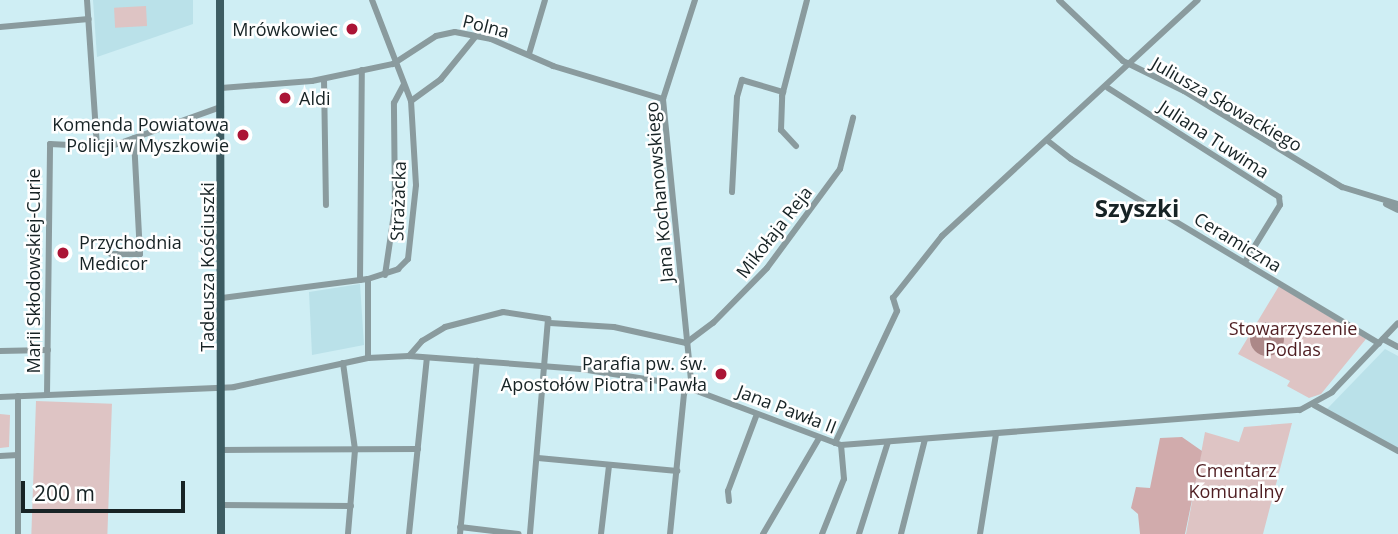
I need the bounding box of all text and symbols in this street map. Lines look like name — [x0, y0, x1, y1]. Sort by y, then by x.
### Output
street label: Polna — [460, 10, 512, 42]
place label: Mrówkowiec — [232, 18, 338, 40]
marker: Mrówkowiec — [344, 21, 360, 37]
street label: Juliusza Słowackiego — [1148, 52, 1306, 156]
place label: Aldi — [299, 87, 330, 109]
marker: Aldi — [277, 90, 293, 106]
street label: Juliana Tuwima — [1155, 95, 1273, 183]
street label: Jana Kochanowskiego — [640, 101, 678, 283]
place label: Komenda Powiatowa Policji w Myszkowie — [52, 114, 229, 156]
marker: Komenda Powiatowa Policji w Myszkowie — [235, 127, 251, 143]
street label: Strażacka — [386, 161, 410, 241]
street label: Marii Skłodowskiej-Curie — [22, 168, 44, 374]
street label: Tadeusza Kościuszki — [196, 182, 218, 352]
street label: Mikołaja Reja — [731, 182, 817, 282]
district label: Szyszki — [1095, 194, 1179, 222]
street label: Ceramiczna — [1190, 207, 1286, 277]
place label: Przychodnia Medicor — [79, 232, 182, 274]
marker: Przychodnia Medicor — [53, 243, 73, 263]
park label: Stowarzyszenie Podlas — [1229, 318, 1357, 360]
place label: Parafia pw. św. Apostołów Piotra i Pawła — [501, 353, 707, 396]
marker: Parafia pw. św. Apostołów Piotra i Pawła — [713, 366, 729, 382]
street label: Jana Pawła II — [734, 380, 840, 438]
park label: Cmentarz Komunalny — [1188, 460, 1284, 503]
scale bar — [24, 468, 189, 512]
text: 200 m — [34, 479, 95, 507]

